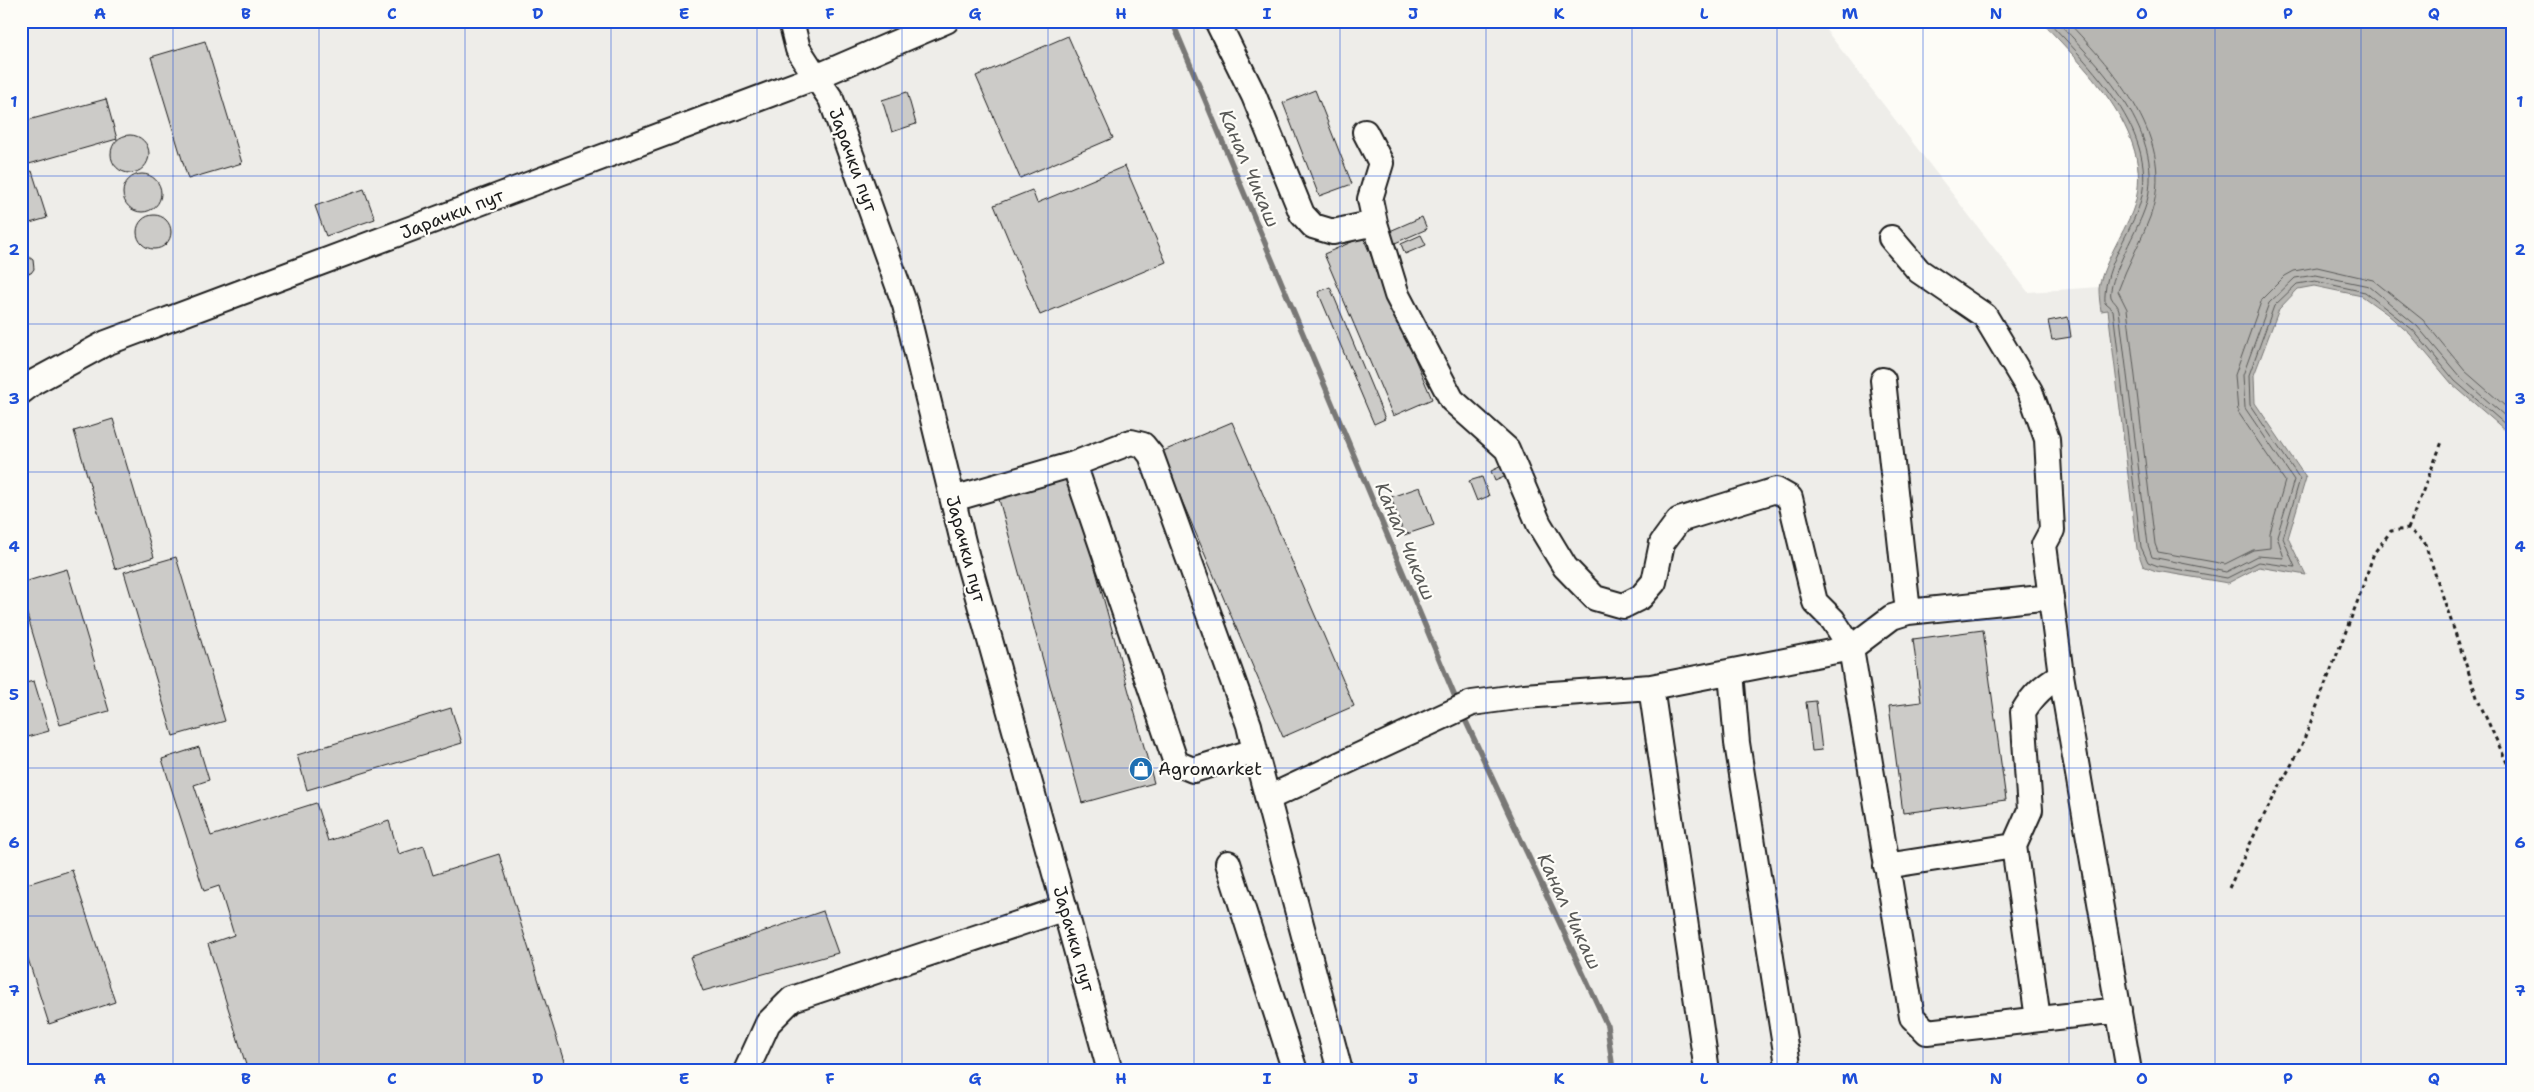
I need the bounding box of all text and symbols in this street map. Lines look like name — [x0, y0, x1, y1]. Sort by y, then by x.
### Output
text: A — [94, 3, 106, 24]
text: B — [241, 3, 251, 24]
text: C — [387, 3, 397, 24]
text: D — [532, 3, 544, 24]
text: E — [679, 3, 689, 24]
text: F — [825, 3, 835, 24]
text: G — [969, 3, 982, 24]
text: H — [1115, 3, 1127, 24]
text: I — [1263, 3, 1272, 24]
text: J — [1408, 3, 1418, 24]
text: K — [1554, 3, 1565, 24]
text: L — [1700, 3, 1709, 24]
text: M — [1842, 3, 1859, 24]
text: N — [1990, 3, 2002, 24]
text: O — [2136, 3, 2148, 24]
text: P — [2283, 3, 2293, 24]
text: Q — [2428, 3, 2440, 24]
text: 1 — [10, 91, 18, 112]
text: 1 — [2516, 91, 2524, 112]
street label: Јарачки пут — [823, 105, 883, 216]
water label: Канал Чикаш — [1213, 105, 1286, 231]
street label: Јарачки пут — [397, 183, 508, 245]
text: 2 — [8, 239, 20, 260]
text: 2 — [2514, 239, 2526, 260]
text: 3 — [8, 388, 20, 409]
text: 3 — [2514, 388, 2526, 409]
water label: Канал Чикаш — [1369, 478, 1442, 604]
street label: Јарачки пут — [940, 493, 992, 606]
text: 4 — [8, 536, 20, 557]
text: 4 — [2514, 536, 2526, 557]
text: 5 — [9, 684, 19, 705]
text: 5 — [2515, 684, 2525, 705]
shop icon: Agromarket — [1128, 756, 1154, 782]
place label: Agromarket — [1158, 757, 1262, 781]
text: 6 — [8, 832, 20, 853]
text: 6 — [2514, 832, 2526, 853]
water label: Канал Чикаш — [1532, 849, 1607, 974]
street label: Јарачки пут — [1047, 883, 1101, 996]
text: 7 — [8, 980, 20, 1001]
text: 7 — [2514, 980, 2526, 1001]
text: A — [94, 1068, 106, 1089]
text: B — [241, 1068, 251, 1089]
text: C — [387, 1068, 397, 1089]
text: D — [532, 1068, 544, 1089]
text: E — [679, 1068, 689, 1089]
text: F — [825, 1068, 835, 1089]
text: G — [969, 1068, 982, 1089]
text: H — [1115, 1068, 1127, 1089]
text: I — [1263, 1068, 1272, 1089]
text: J — [1408, 1068, 1418, 1089]
text: K — [1554, 1068, 1565, 1089]
text: L — [1700, 1068, 1709, 1089]
text: M — [1842, 1068, 1859, 1089]
text: N — [1990, 1068, 2002, 1089]
text: O — [2136, 1068, 2148, 1089]
text: P — [2283, 1068, 2293, 1089]
text: Q — [2428, 1068, 2440, 1089]

